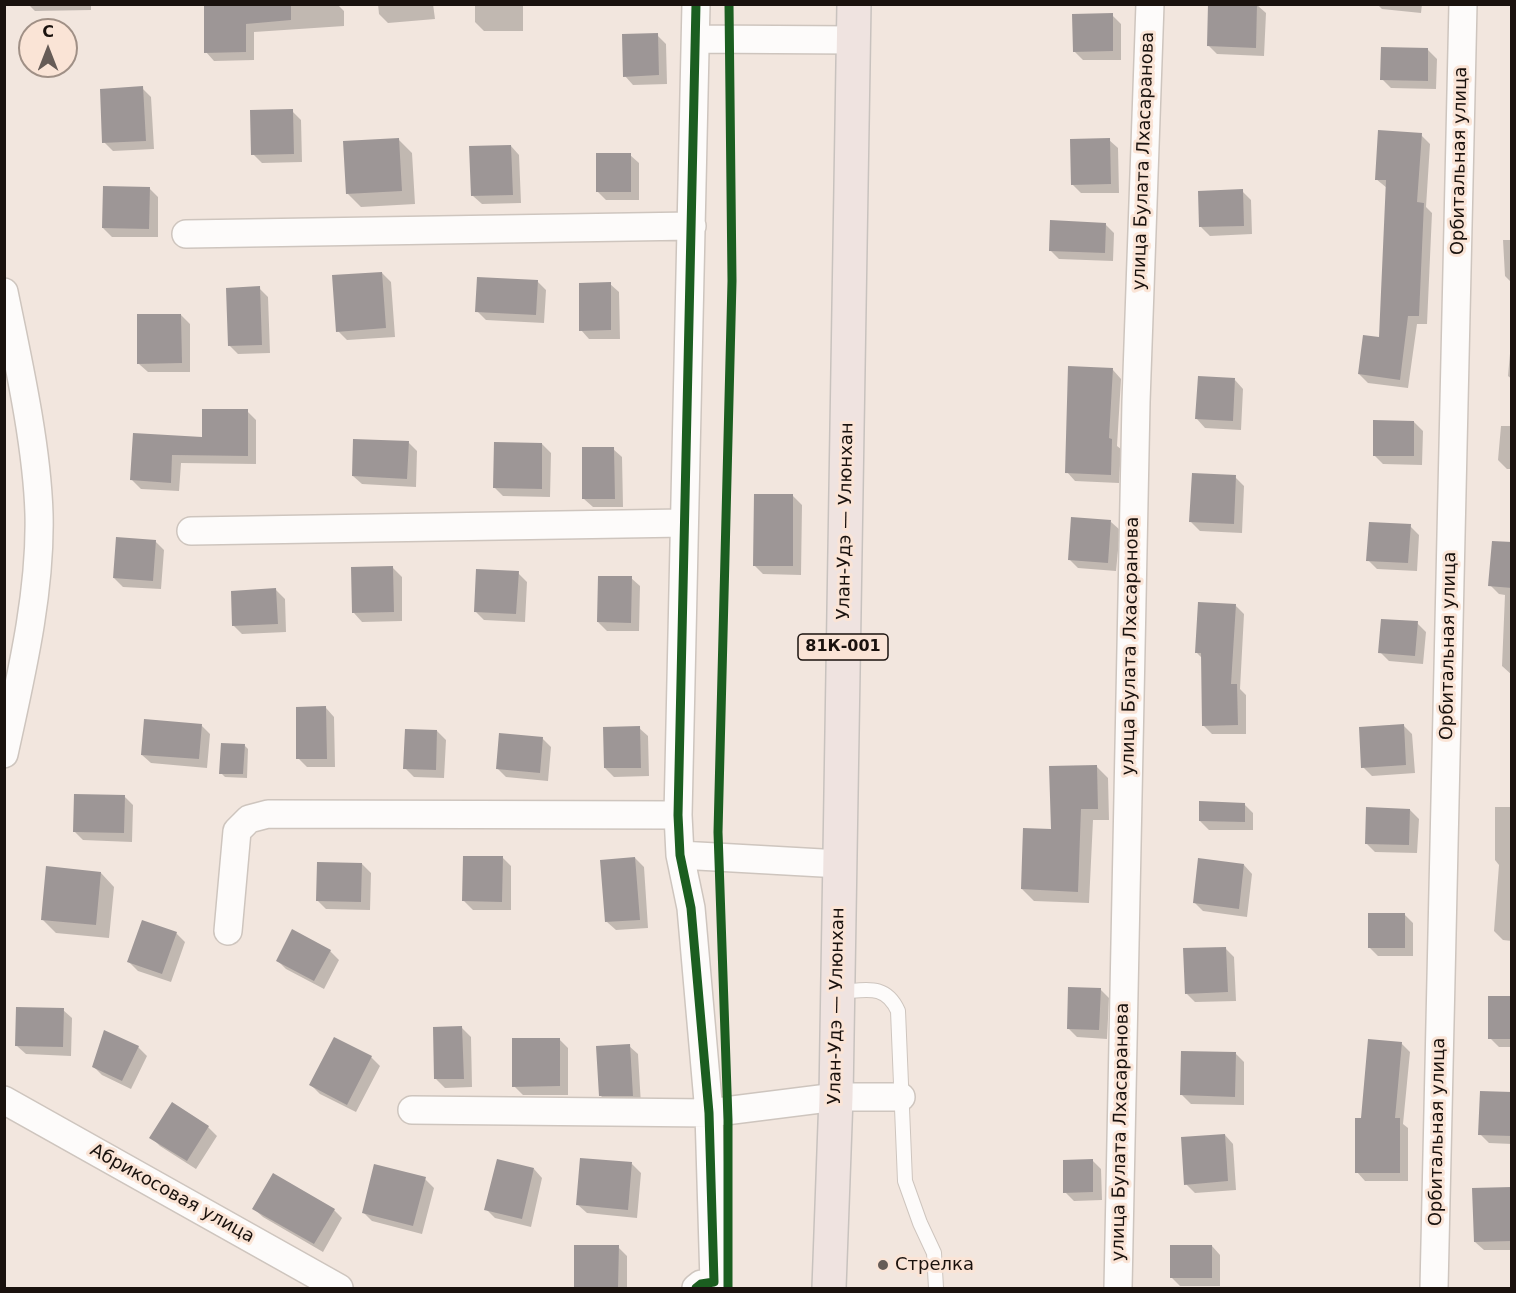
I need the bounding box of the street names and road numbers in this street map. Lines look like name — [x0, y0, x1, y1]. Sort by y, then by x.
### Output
street label: улица Булата Лхасаранова — [1129, 31, 1159, 291]
street label: Орбитальная улица — [1448, 67, 1472, 255]
street label: Улан-Удэ — Улюнхан — [833, 422, 859, 620]
street label: улица Булата Лхасаранова — [1118, 517, 1144, 775]
street label: Орбитальная улица — [1437, 552, 1461, 740]
road number: 81К-001 — [798, 634, 888, 660]
street label: Улан-Удэ — Улюнхан — [824, 907, 850, 1105]
street label: улица Булата Лхасаранова — [1108, 1003, 1134, 1261]
street label: Орбитальная улица — [1426, 1038, 1450, 1226]
street label: Абрикосовая улица — [86, 1140, 258, 1248]

